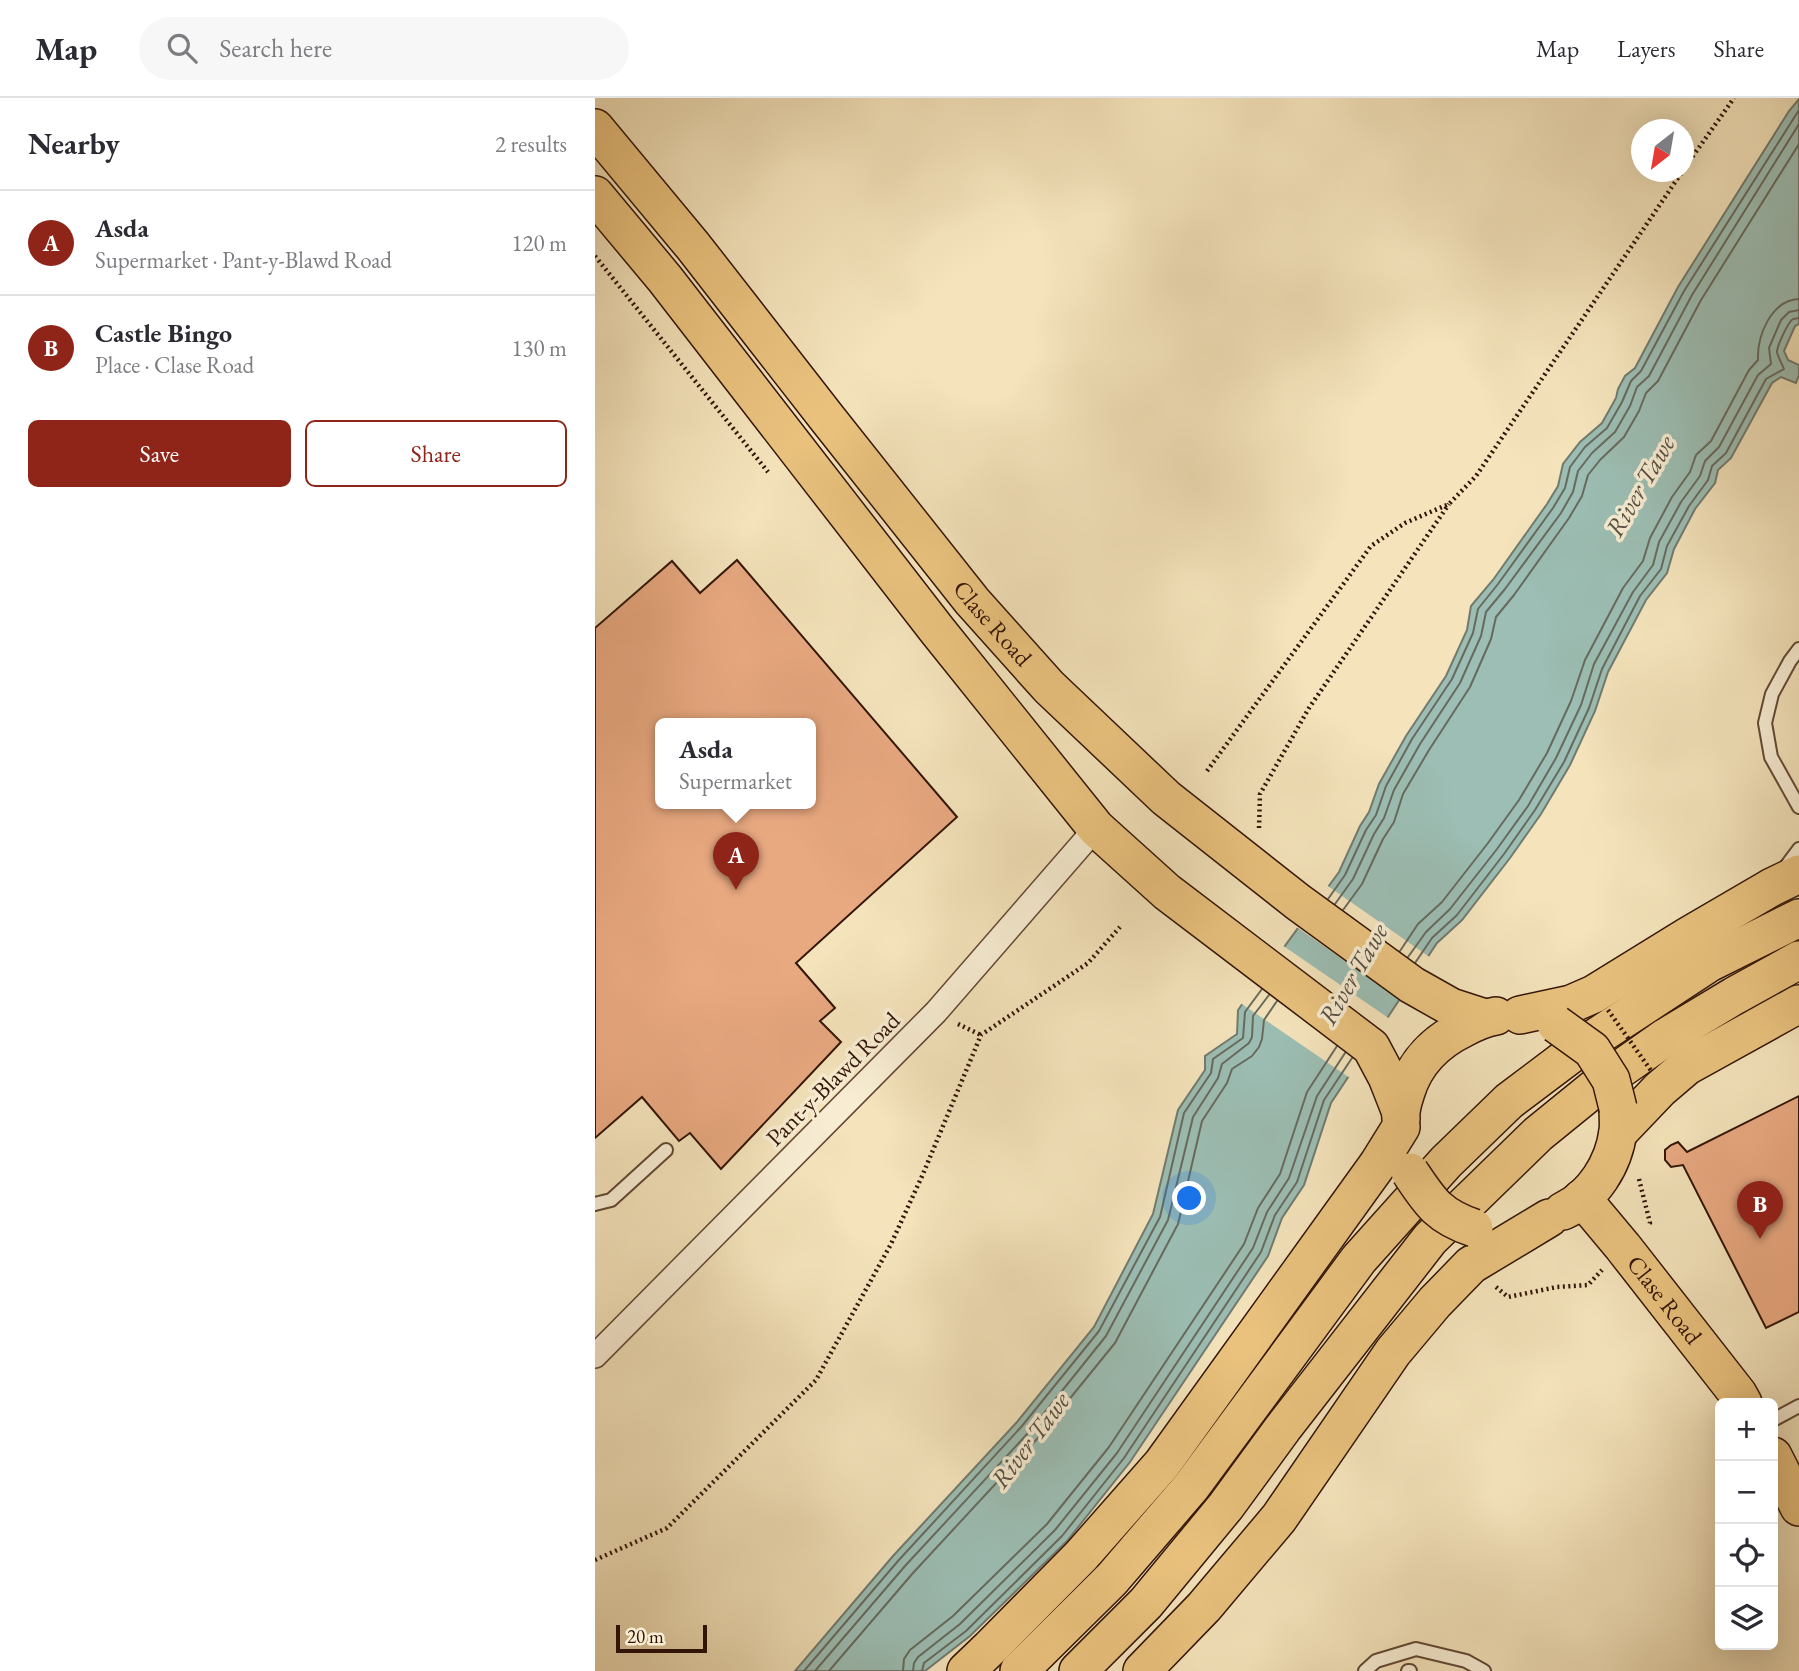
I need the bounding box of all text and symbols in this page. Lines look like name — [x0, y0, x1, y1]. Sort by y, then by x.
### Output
search box — [139, 17, 629, 80]
text: Map — [35, 27, 97, 70]
icon: search — [163, 29, 201, 67]
text: Search here — [219, 31, 332, 65]
text: Map — [1536, 33, 1579, 64]
text: Layers — [1617, 33, 1676, 64]
text: Share — [1714, 33, 1764, 64]
north arrow — [1631, 119, 1694, 182]
text: Nearby — [28, 124, 120, 163]
text: 2 results — [495, 129, 567, 159]
text: Asda — [95, 211, 149, 245]
text: A — [43, 228, 59, 258]
text: 120 m — [511, 228, 567, 258]
text: Supermarket · Pant-y-Blawd Road — [95, 245, 392, 275]
text: Castle Bingo — [95, 316, 232, 350]
text: B — [44, 333, 58, 363]
text: 130 m — [511, 333, 567, 363]
text: Place · Clase Road — [95, 350, 254, 380]
button: Save — [28, 420, 291, 487]
button: Share — [305, 420, 567, 487]
water label: River Tawe — [1597, 428, 1683, 543]
street label: Clase Road — [946, 574, 1039, 673]
popup — [655, 718, 816, 809]
text: Asda — [679, 732, 733, 766]
text: Supermarket — [679, 766, 792, 796]
pin: A — [713, 832, 759, 890]
water label: River Tawe — [1310, 916, 1396, 1031]
street label: Pant-y-Blawd Road — [759, 1004, 907, 1152]
your location — [1172, 1181, 1206, 1215]
pin: B — [1737, 1181, 1783, 1239]
street label: Clase Road — [1620, 1249, 1710, 1351]
water label: River Tawe — [983, 1384, 1078, 1495]
map controls — [1715, 1398, 1778, 1650]
button: + — [1715, 1398, 1778, 1461]
button: − — [1715, 1461, 1778, 1524]
button: locate — [1715, 1524, 1778, 1587]
button: layers — [1715, 1587, 1778, 1650]
scale bar — [616, 1622, 707, 1654]
text: 20 m — [627, 1624, 664, 1649]

